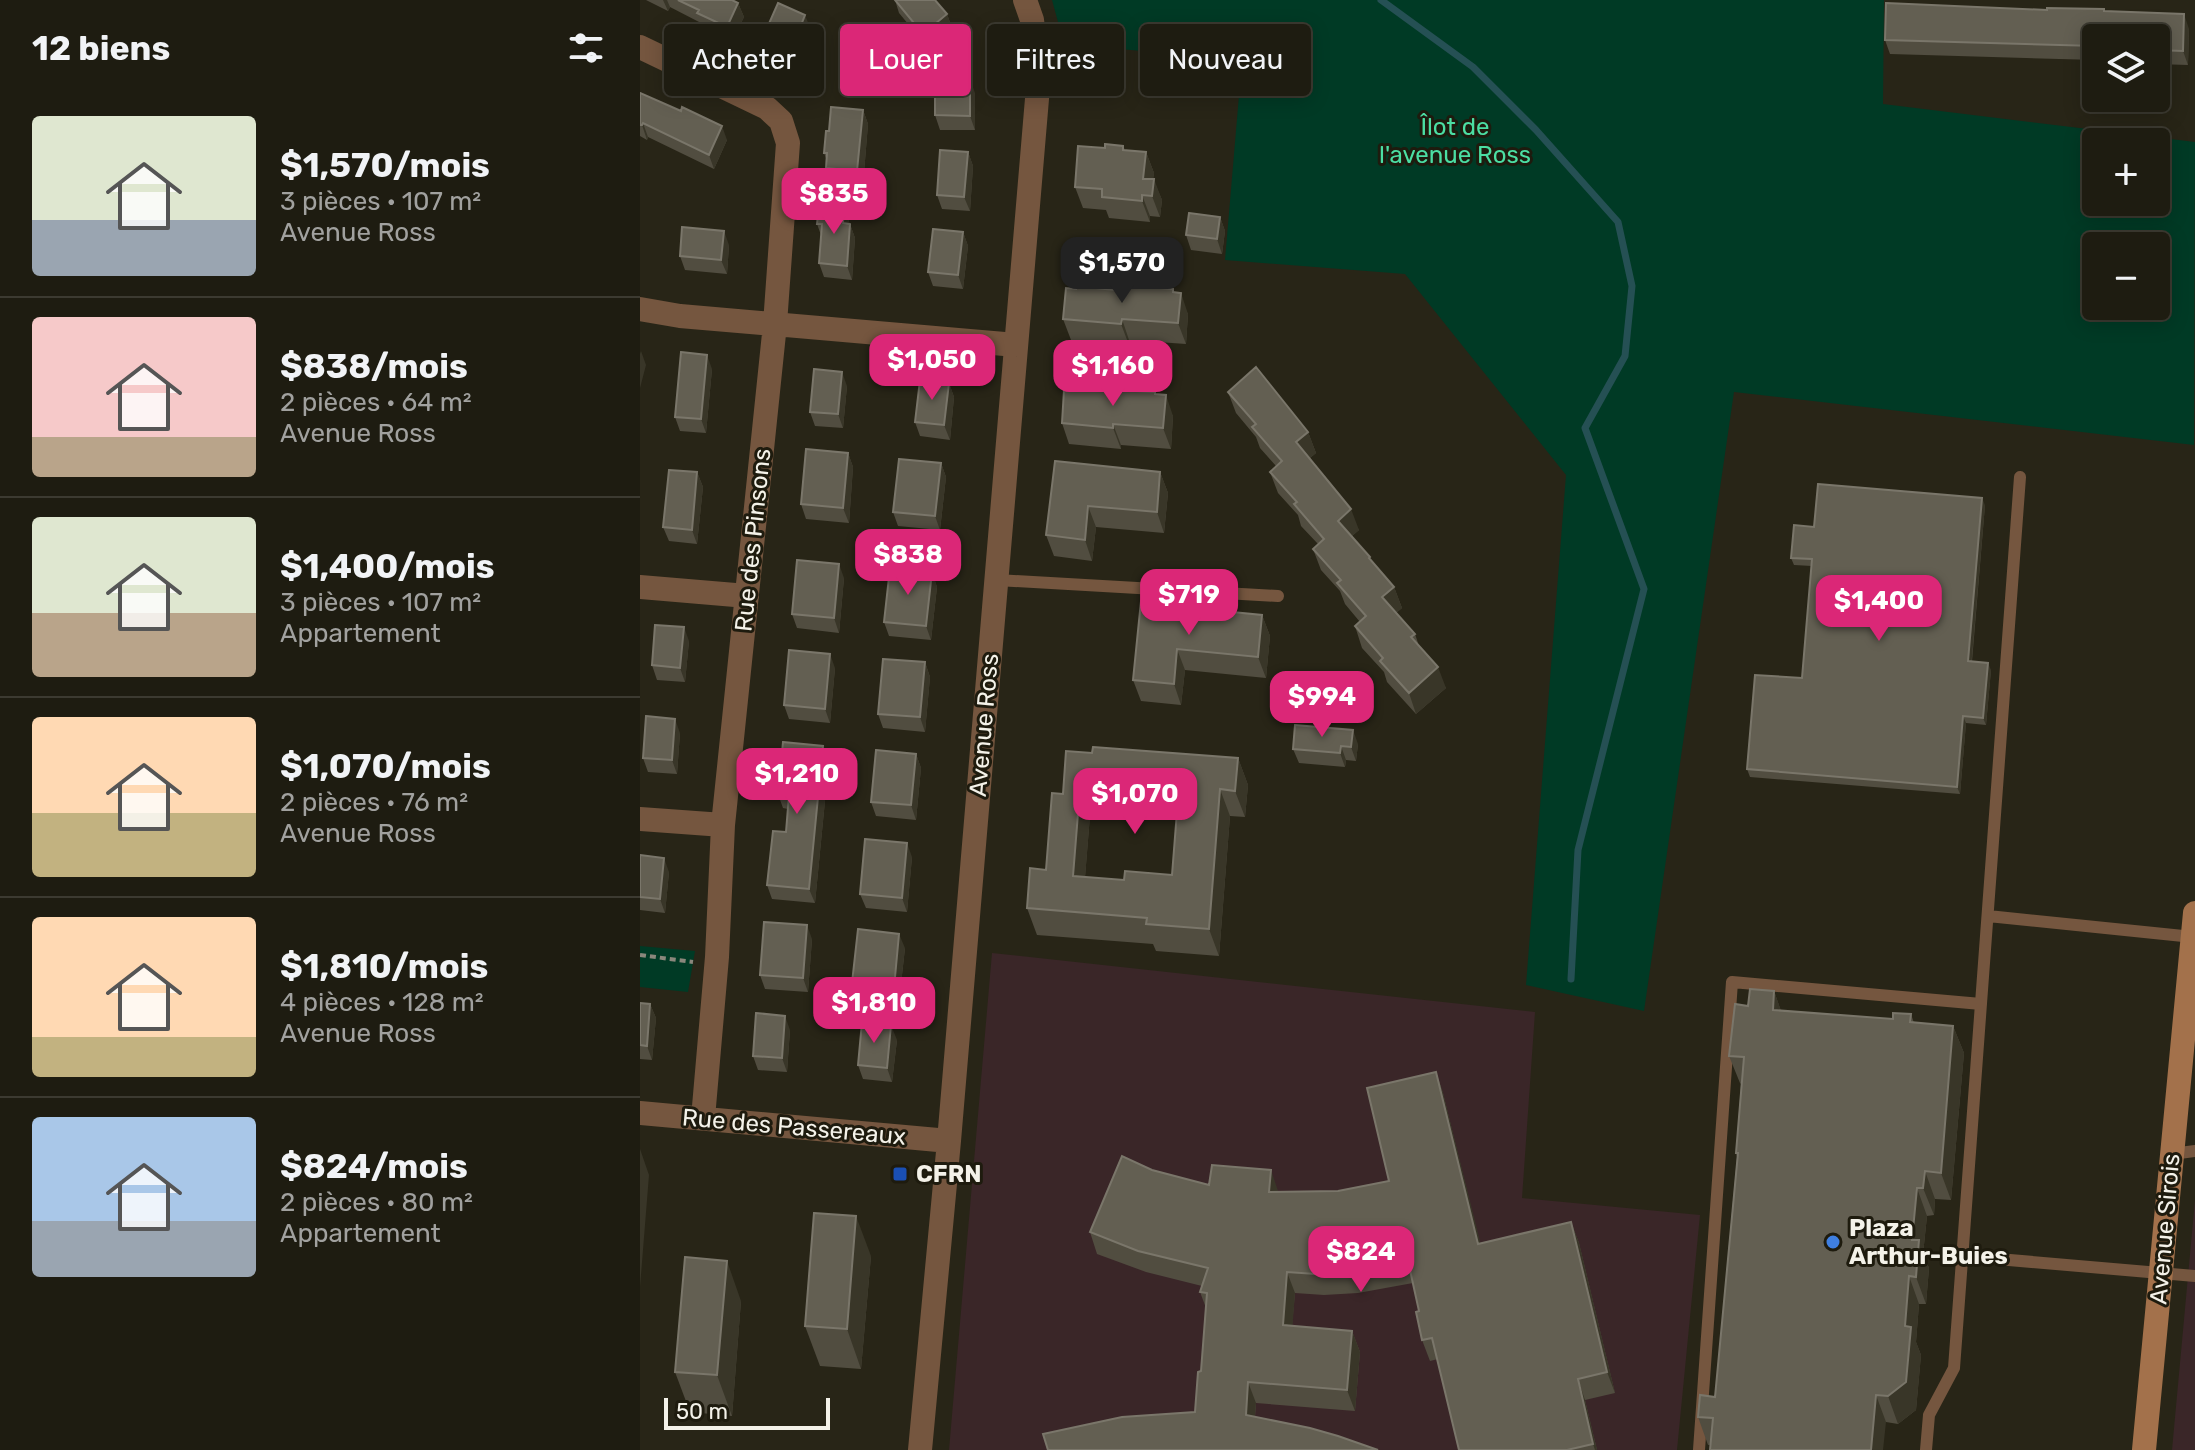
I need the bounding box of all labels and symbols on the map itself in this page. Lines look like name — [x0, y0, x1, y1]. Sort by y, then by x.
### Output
park label: Îlot de l'avenue Ross — [1379, 113, 1531, 169]
pin: $835 — [787, 168, 881, 236]
pin: $1,570 — [1057, 237, 1187, 305]
pin: $1,050 — [867, 334, 997, 402]
pin: $1,160 — [1048, 340, 1178, 408]
street label: Rue des Pinsons — [729, 447, 777, 633]
pin: $838 — [861, 529, 955, 597]
pin: $719 — [1142, 569, 1236, 637]
pin: $1,400 — [1814, 575, 1944, 643]
street label: Avenue Ross — [964, 652, 1004, 798]
pin: $994 — [1275, 671, 1369, 739]
pin: $1,210 — [732, 748, 862, 816]
pin: $1,070 — [1070, 768, 1200, 836]
pin: $1,810 — [809, 977, 939, 1045]
street label: Rue des Passereaux — [681, 1103, 907, 1151]
street label: Avenue Sirois — [2144, 1152, 2186, 1306]
place label: CFRN — [916, 1160, 982, 1188]
marker: CFRN — [891, 1165, 909, 1183]
place label: Plaza Arthur-Buies — [1849, 1214, 2008, 1270]
pin: $824 — [1314, 1226, 1408, 1294]
marker: Plaza Arthur-Buies — [1824, 1233, 1842, 1251]
scale bar — [664, 1394, 830, 1430]

